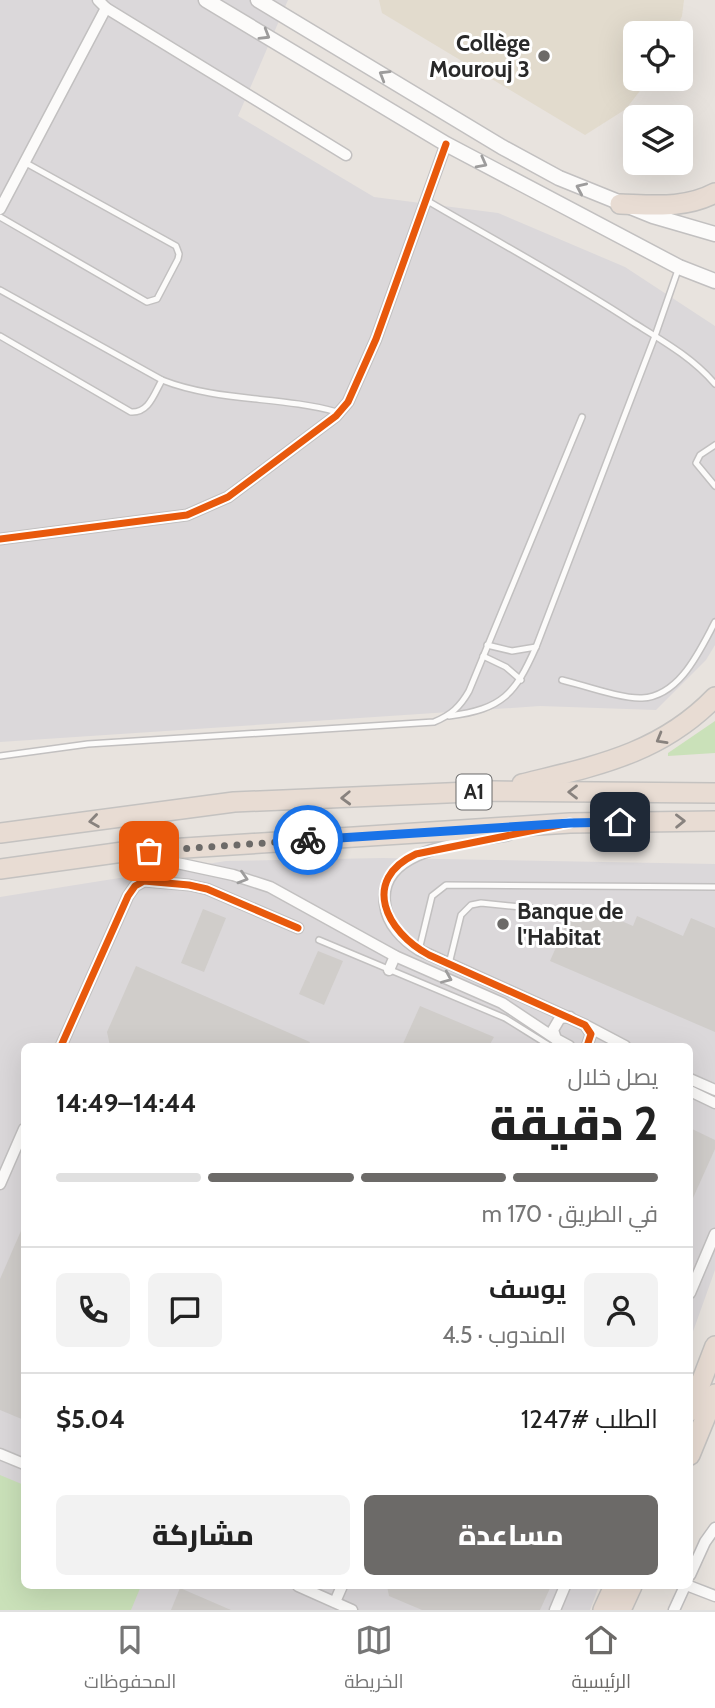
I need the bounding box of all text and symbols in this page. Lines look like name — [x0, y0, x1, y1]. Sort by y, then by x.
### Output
map controls — [623, 21, 693, 175]
button: locate — [623, 21, 693, 91]
one-way arrow — [257, 27, 270, 40]
place label: Collège Mourouj 3 — [429, 29, 530, 83]
marker: Collège Mourouj 3 — [536, 48, 552, 64]
one-way arrow — [378, 71, 391, 84]
button: layers — [623, 105, 693, 175]
one-way arrow — [475, 154, 487, 168]
one-way arrow — [576, 182, 588, 196]
one-way arrow — [656, 731, 669, 744]
road number: A1 — [456, 774, 491, 810]
one-way arrow — [568, 784, 578, 800]
one-way arrow — [340, 790, 351, 805]
pin — [590, 792, 650, 852]
icon: home — [601, 803, 639, 841]
courier — [273, 805, 343, 875]
one-way arrow — [88, 813, 99, 828]
one-way arrow — [675, 813, 686, 829]
pin — [119, 821, 179, 881]
icon: bike — [289, 821, 327, 859]
icon: bag — [130, 832, 168, 870]
one-way arrow — [237, 870, 249, 884]
place label: Banque de l'Habitat — [517, 897, 624, 951]
marker: Banque de l'Habitat — [495, 916, 511, 932]
one-way arrow — [440, 970, 453, 984]
text: يصل خلال — [567, 1063, 658, 1091]
text: 14:44–14:49 — [56, 1087, 196, 1119]
text: 2 دقيقة — [490, 1096, 658, 1152]
text: في الطريق · 170 m — [482, 1200, 658, 1228]
button: phone — [56, 1273, 130, 1347]
button: chat — [148, 1273, 222, 1347]
text: يوسف — [489, 1273, 566, 1305]
button: person — [584, 1273, 658, 1347]
text: المندوب · 4.5 — [442, 1321, 566, 1349]
text: $5.04 — [56, 1403, 125, 1435]
text: الطلب #1247 — [521, 1403, 658, 1435]
button: مشاركة — [56, 1495, 350, 1575]
button: مساعدة — [364, 1495, 658, 1575]
tab: المحفوظات — [84, 1621, 176, 1699]
tab: الخريطة — [344, 1621, 404, 1699]
tab: الرئيسية — [571, 1621, 631, 1699]

